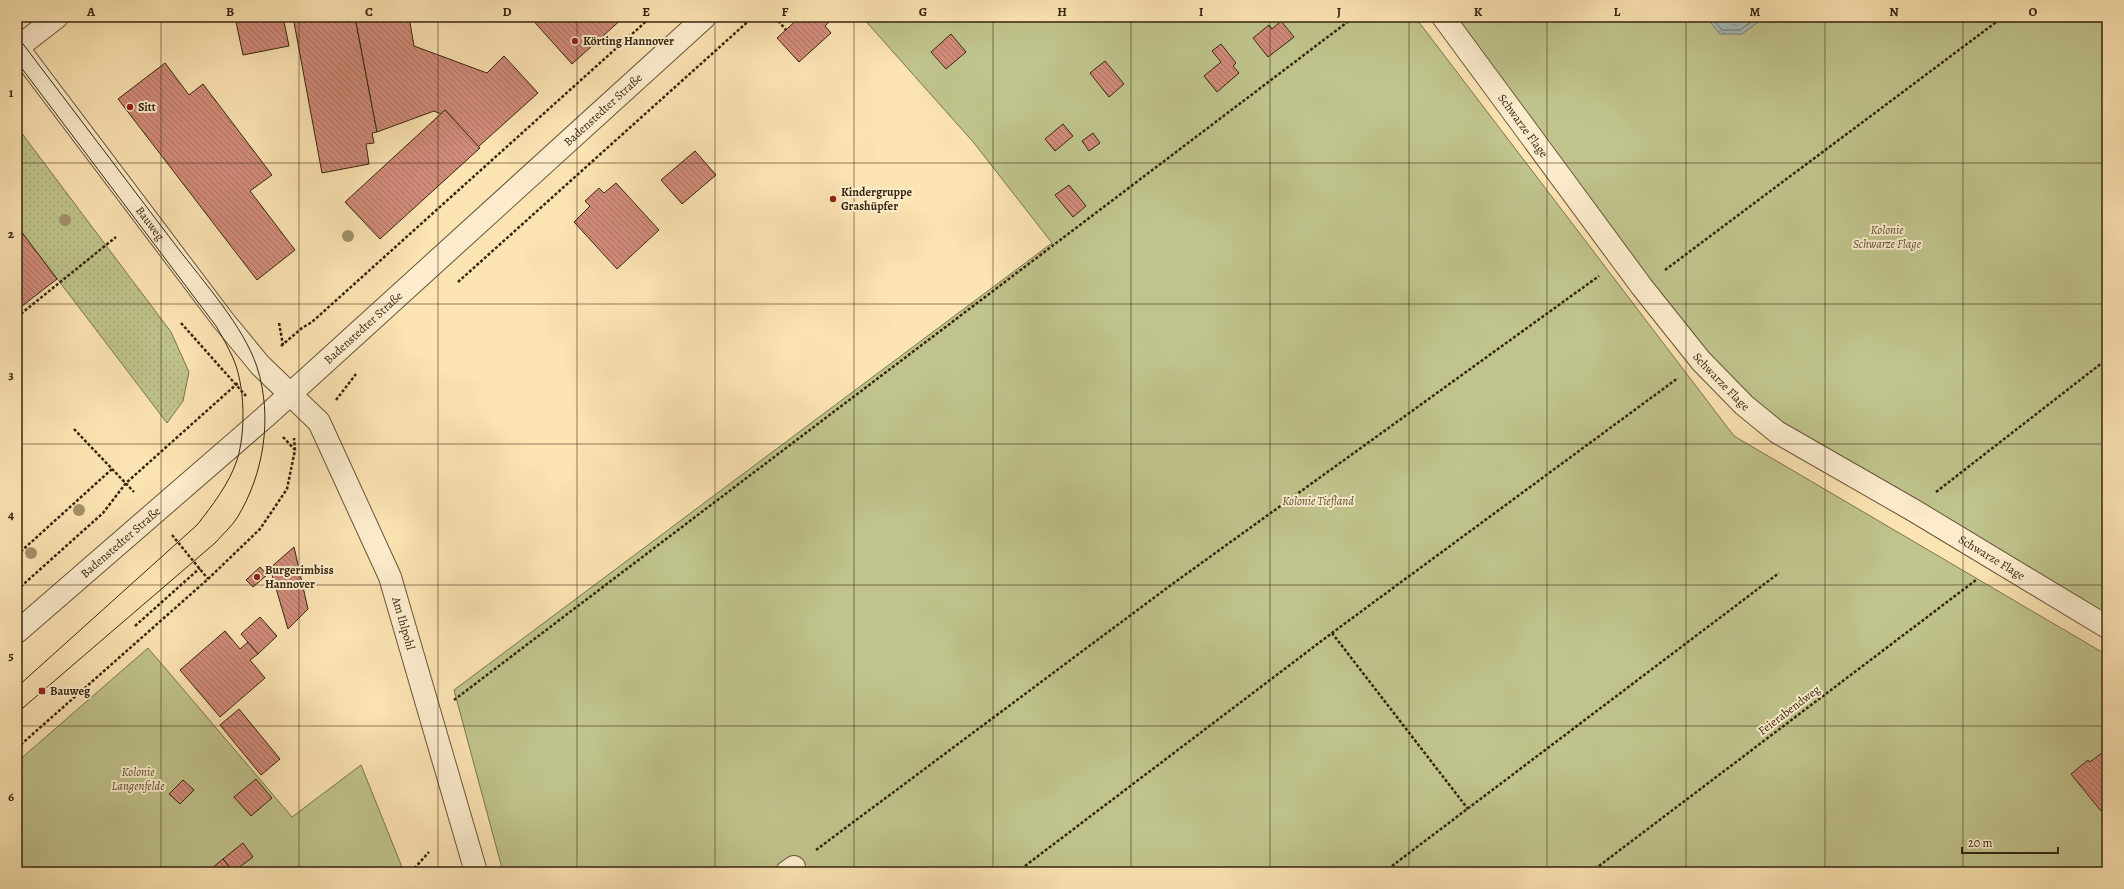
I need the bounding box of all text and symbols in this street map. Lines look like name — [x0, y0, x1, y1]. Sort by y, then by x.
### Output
text: A — [86, 3, 96, 20]
text: B — [226, 3, 234, 20]
text: C — [365, 3, 373, 20]
text: D — [502, 3, 512, 20]
text: E — [642, 3, 650, 20]
text: F — [782, 3, 789, 20]
text: G — [919, 3, 927, 20]
text: H — [1057, 3, 1067, 20]
text: I — [1199, 3, 1204, 20]
text: J — [1337, 3, 1341, 20]
text: K — [1474, 3, 1483, 20]
text: L — [1614, 3, 1621, 20]
text: M — [1750, 3, 1761, 20]
text: N — [1889, 3, 1899, 20]
text: O — [2029, 3, 2038, 20]
place label: Körting Hannover — [583, 33, 674, 49]
marker: Körting Hannover — [570, 36, 580, 46]
street label: Badenstedter Straße — [560, 70, 646, 150]
text: 1 — [9, 84, 14, 101]
street label: Schwarze Flage — [1494, 91, 1552, 161]
place label: Sitt — [138, 99, 156, 115]
marker: Sitt — [125, 102, 135, 112]
place label: Kindergruppe Grashüpfer — [841, 184, 912, 214]
marker: Kindergruppe Grashüpfer — [828, 194, 838, 204]
street label: Bauweg — [132, 203, 168, 244]
park label: Kolonie Schwarze Flage — [1853, 222, 1922, 252]
text: 2 — [8, 225, 15, 242]
street label: Badenstedter Straße — [320, 288, 406, 368]
street label: Schwarze Flage — [1689, 349, 1753, 414]
text: 3 — [8, 366, 14, 383]
park label: Kolonie Tiefland — [1282, 493, 1354, 509]
street label: Badenstedter Straße — [77, 503, 164, 581]
text: 4 — [8, 506, 14, 523]
street label: Schwarze Flage — [1955, 531, 2028, 584]
place label: Burgerimbiss Hannover — [265, 562, 334, 592]
marker: Burgerimbiss Hannover — [252, 572, 262, 582]
street label: Am Ihlpohl — [388, 594, 419, 652]
text: 5 — [8, 647, 14, 664]
street label: Feierabendweg — [1755, 681, 1823, 739]
place label: Bauweg — [50, 683, 91, 699]
marker: Bauweg — [37, 686, 47, 696]
park label: Kolonie Langenfelde — [112, 764, 165, 794]
text: 6 — [8, 788, 14, 805]
scale bar — [1962, 829, 2058, 855]
text: 20 m — [1968, 835, 1992, 851]

